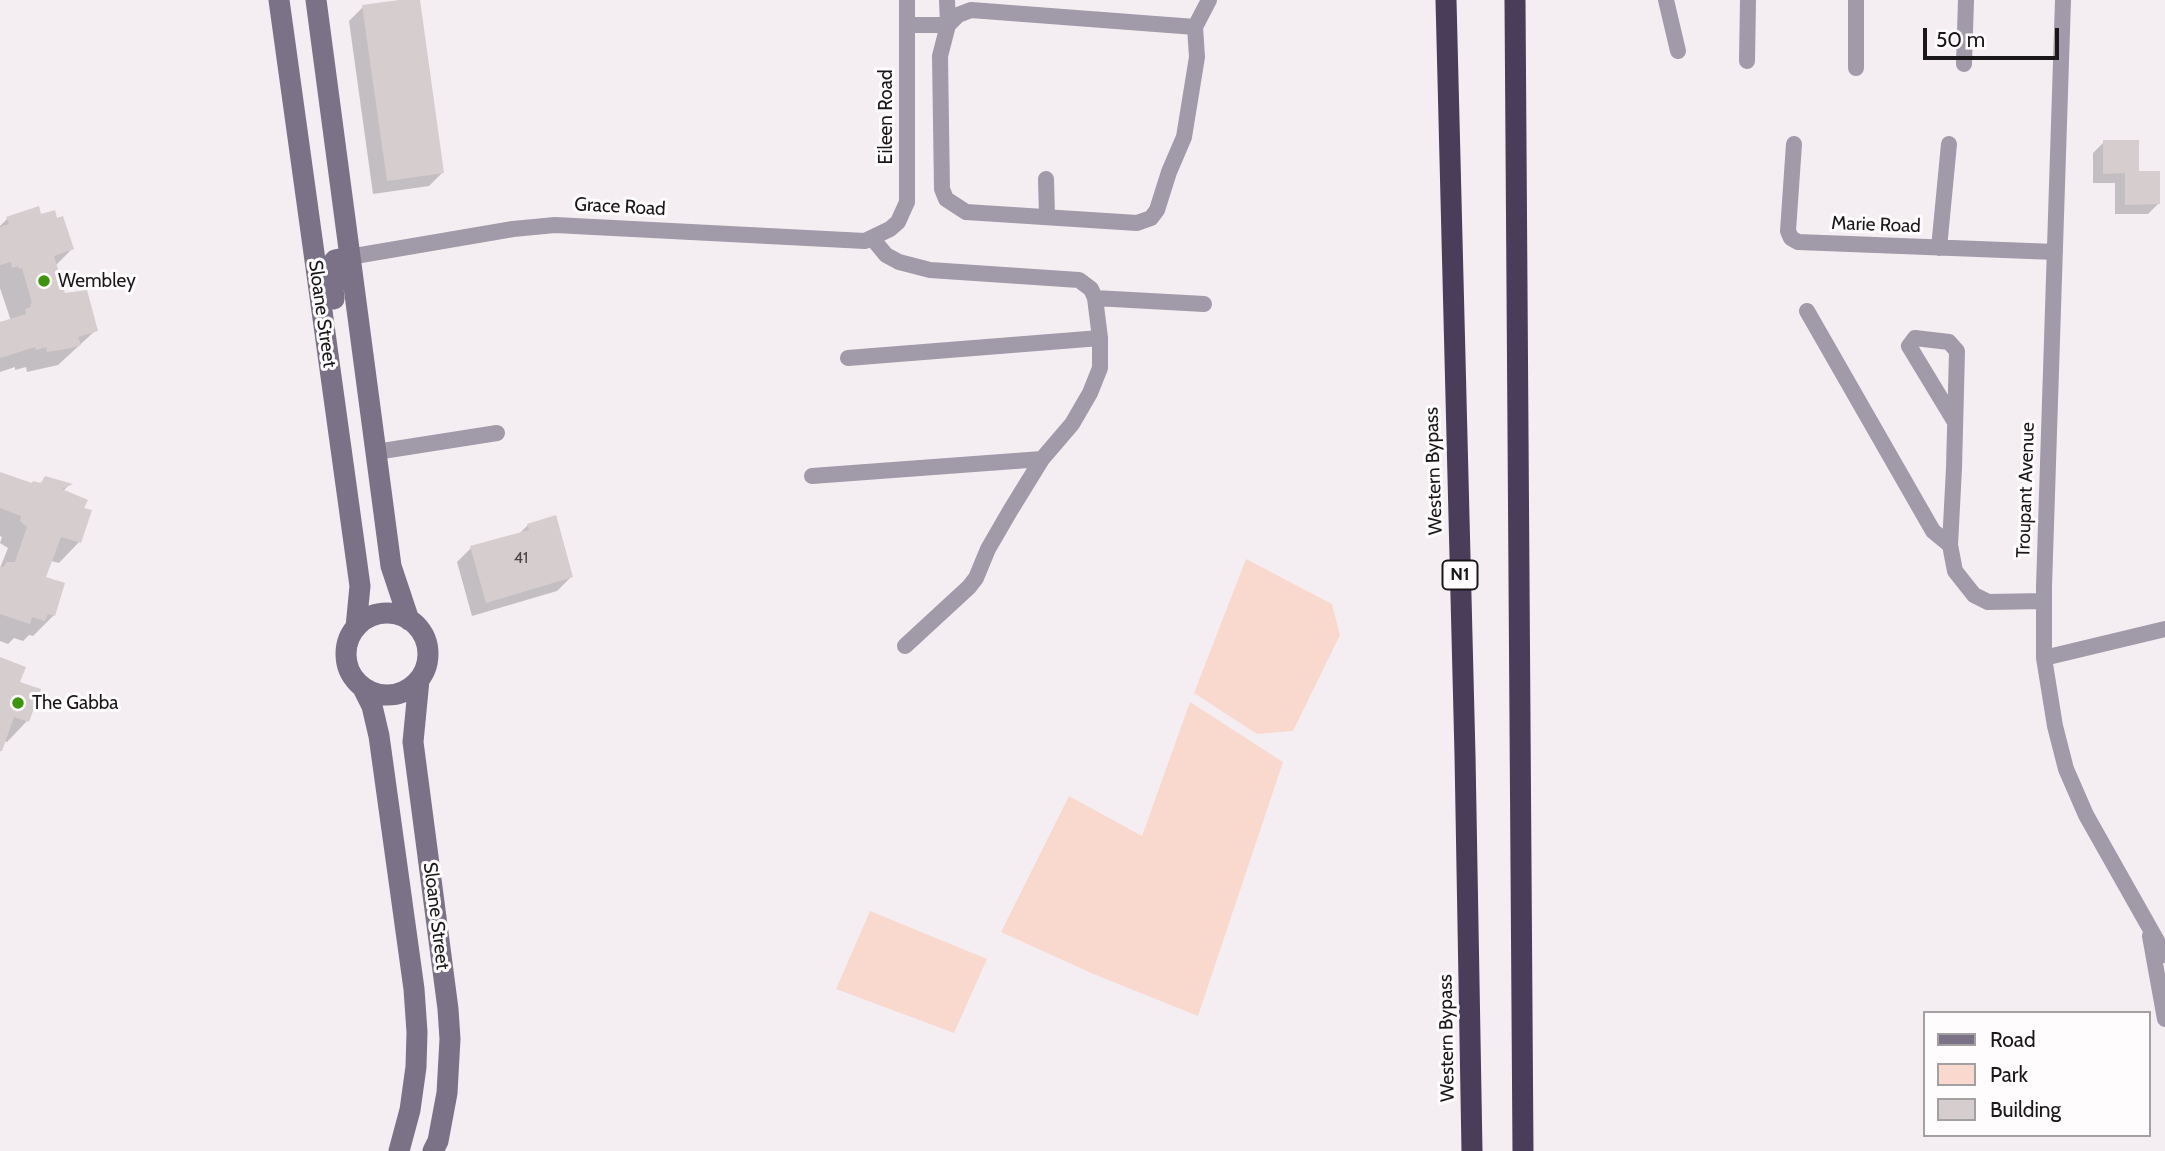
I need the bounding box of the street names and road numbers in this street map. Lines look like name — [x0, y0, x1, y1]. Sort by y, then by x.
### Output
street label: Eileen Road — [875, 70, 897, 164]
street label: Grace Road — [574, 193, 666, 221]
street label: Marie Road — [1831, 212, 1921, 238]
street label: Sloane Street — [303, 259, 341, 369]
street label: Western Bypass — [1420, 407, 1448, 535]
street label: Troupant Avenue — [2012, 422, 2040, 558]
road number: N1 — [1442, 560, 1478, 590]
street label: Sloane Street — [418, 861, 454, 971]
street label: Western Bypass — [1434, 974, 1460, 1102]

